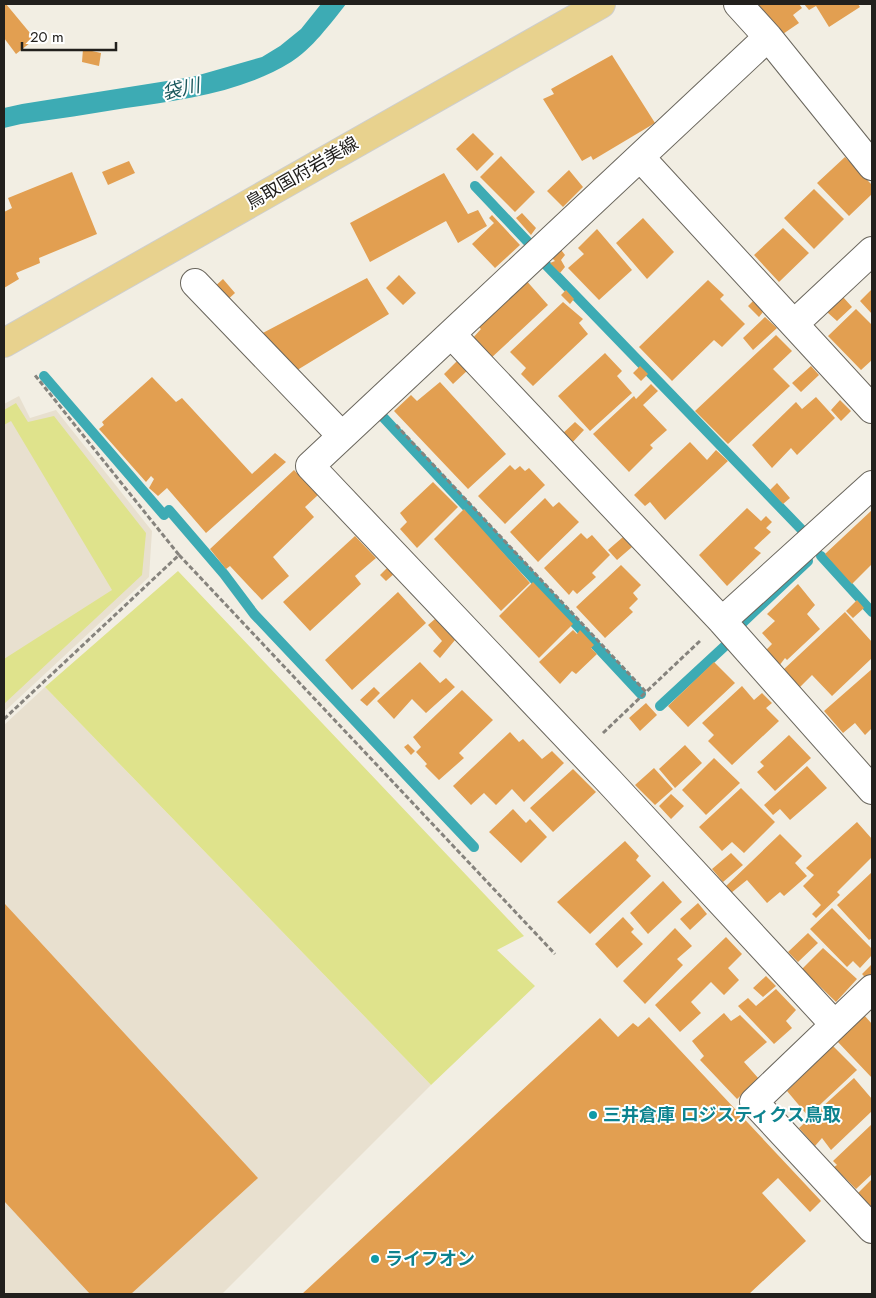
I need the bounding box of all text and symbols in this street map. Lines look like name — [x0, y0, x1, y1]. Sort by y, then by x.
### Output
scale bar — [22, 20, 116, 52]
text: 20 m — [30, 26, 64, 48]
water label: 袋川 — [160, 71, 204, 106]
street label: 鳥取国府岩美線 — [241, 130, 363, 216]
place label: 三井倉庫 ロジスティクス鳥取 — [603, 1102, 841, 1128]
marker: 三井倉庫 ロジスティクス鳥取 — [587, 1109, 599, 1121]
place label: ライフオン — [385, 1246, 475, 1272]
marker: ライフオン — [369, 1253, 381, 1265]

